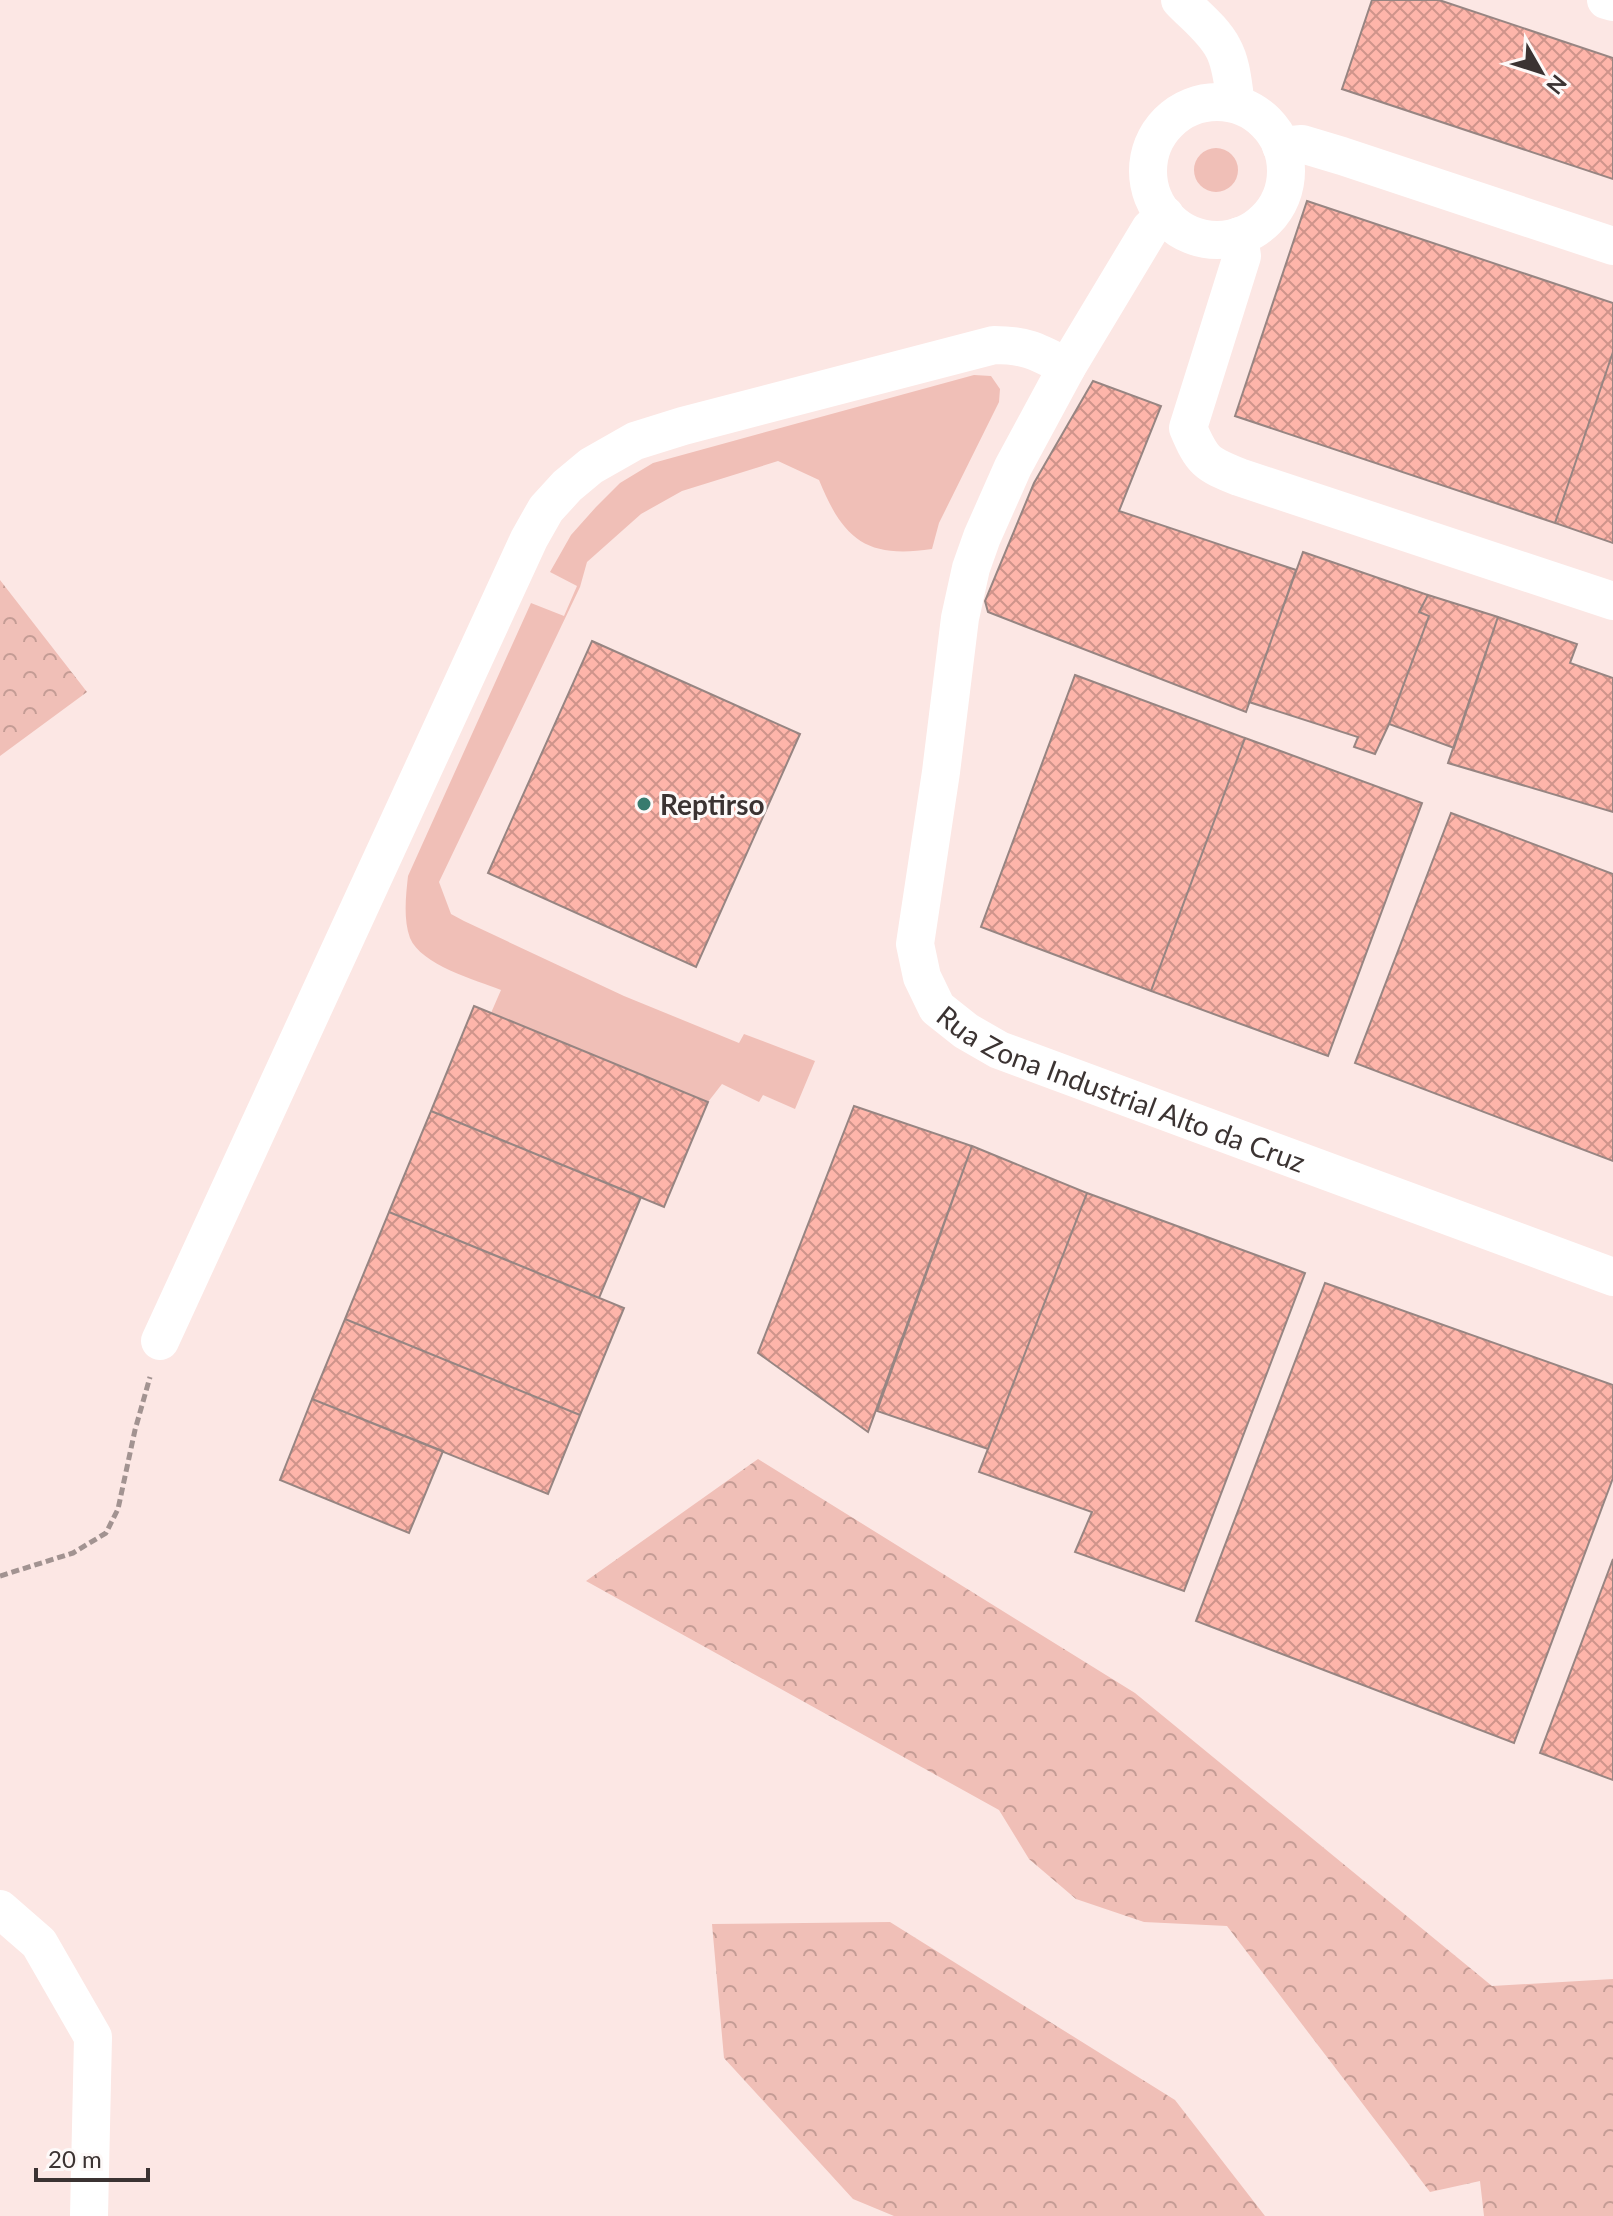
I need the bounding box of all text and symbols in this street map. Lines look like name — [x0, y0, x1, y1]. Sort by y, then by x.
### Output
north arrow — [1501, 32, 1581, 112]
text: N — [1541, 70, 1573, 100]
place label: Reptirso — [660, 787, 765, 821]
marker: Reptirso — [635, 795, 653, 813]
street label: Rua Zona Industrial Alto da Cruz — [930, 998, 1310, 1179]
scale bar — [36, 2132, 148, 2182]
text: 20 m — [48, 2144, 102, 2173]

